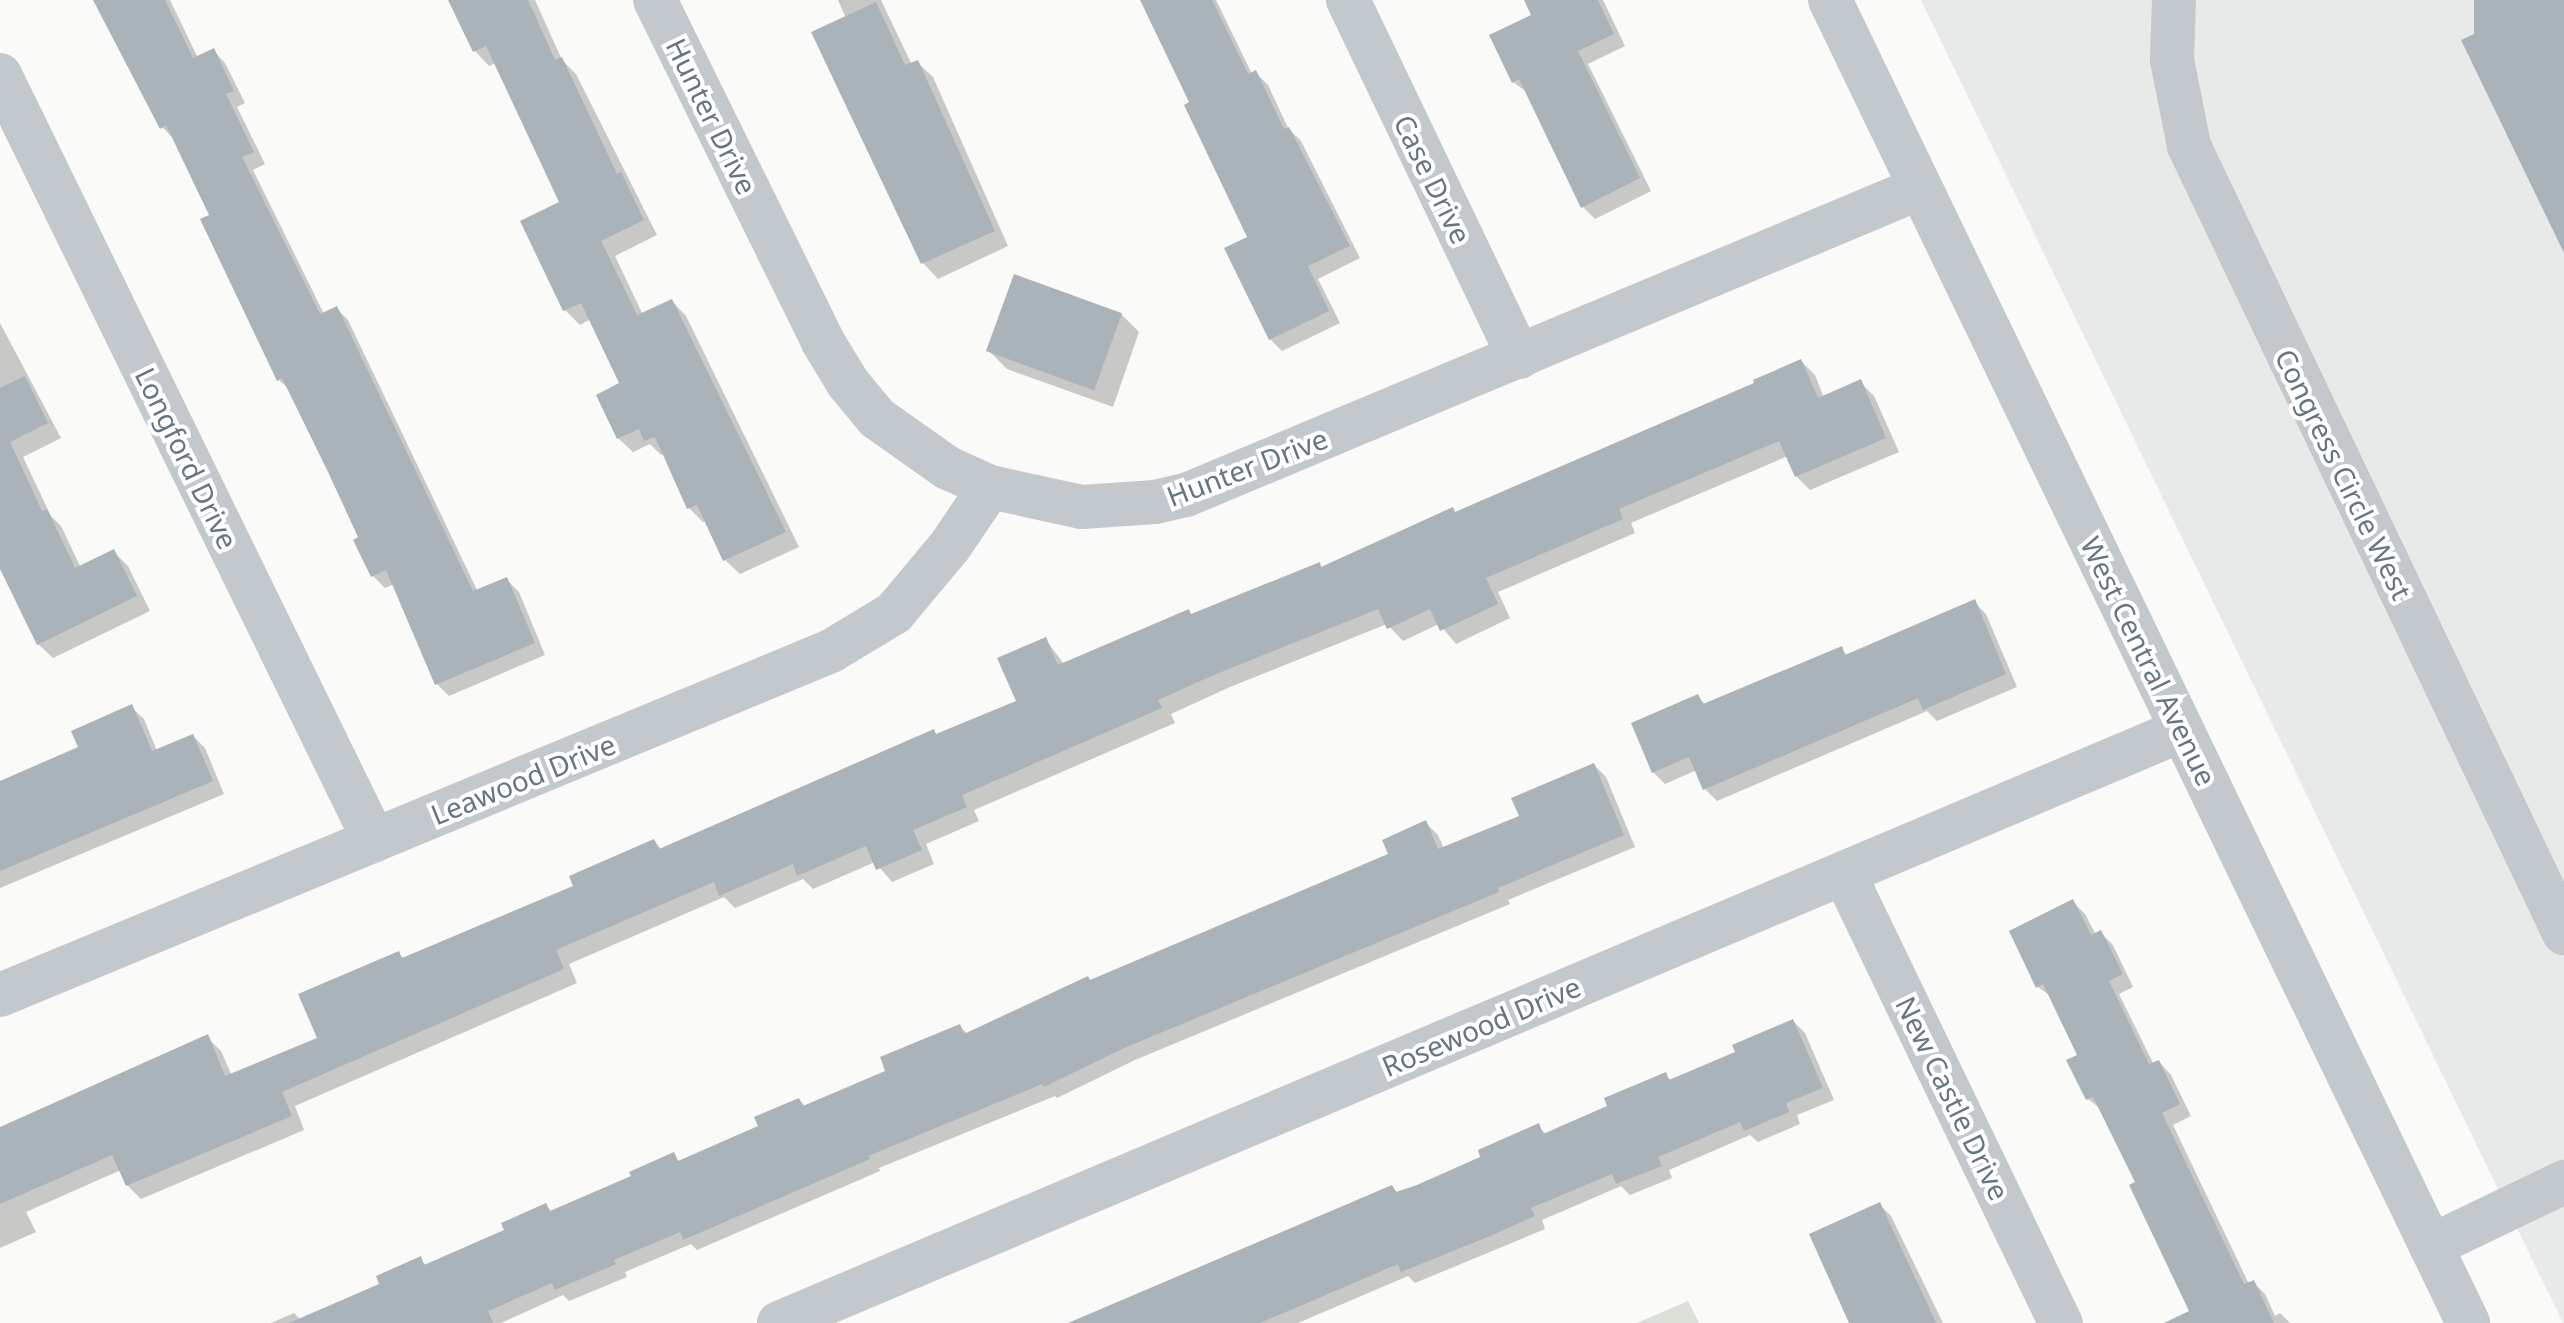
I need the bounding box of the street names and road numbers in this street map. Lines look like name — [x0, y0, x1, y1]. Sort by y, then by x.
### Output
street label: Hunter Drive — [660, 33, 764, 199]
street label: Case Drive — [1387, 109, 1479, 249]
street label: Congress Circle West — [2269, 343, 2419, 605]
street label: Longford Drive — [129, 362, 245, 554]
street label: Hunter Drive — [1162, 421, 1332, 513]
street label: West Central Avenue — [2074, 531, 2224, 791]
street label: Leawood Drive — [426, 727, 620, 831]
street label: Rosewood Drive — [1377, 969, 1585, 1083]
street label: New Castle Drive — [1889, 991, 2017, 1205]

